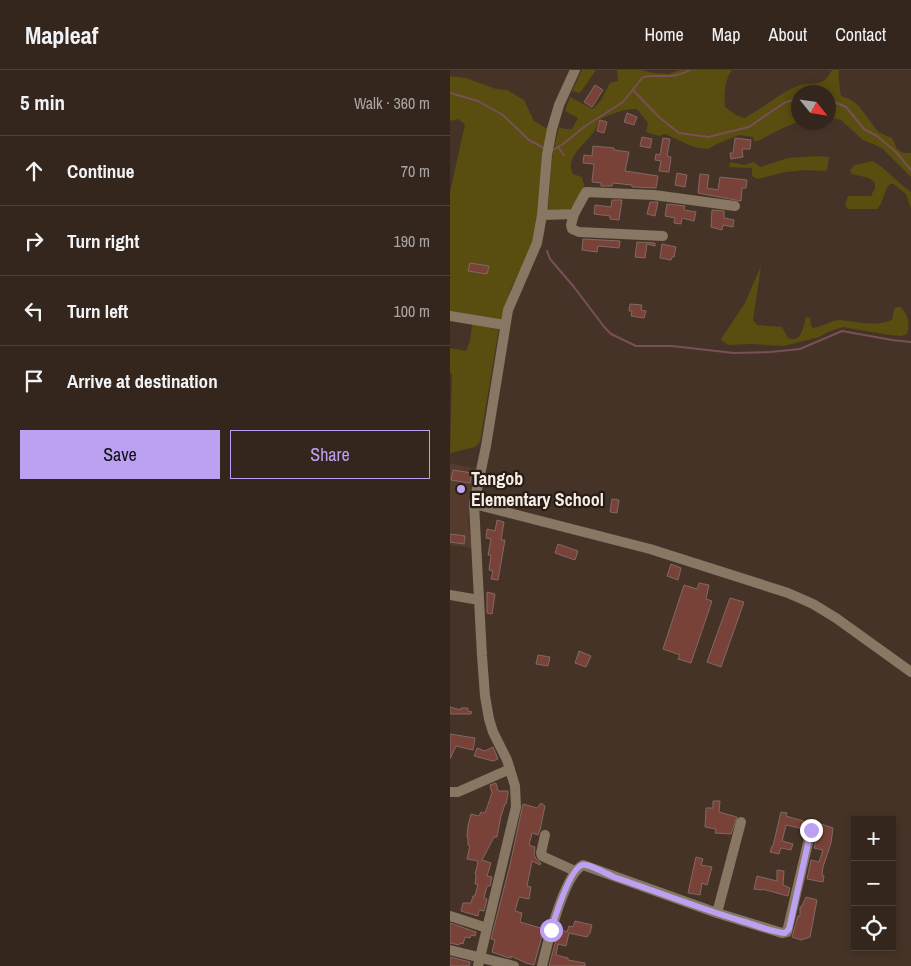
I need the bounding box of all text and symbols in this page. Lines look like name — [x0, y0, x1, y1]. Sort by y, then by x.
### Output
text: Mapleaf — [25, 19, 98, 51]
text: Home — [644, 22, 684, 47]
text: Map — [712, 22, 741, 47]
text: About — [769, 22, 807, 47]
text: Contact — [835, 22, 886, 47]
north arrow — [791, 85, 836, 130]
text: 5 min — [20, 88, 65, 117]
text: Walk · 360 m — [354, 92, 430, 114]
icon: ahead — [20, 157, 48, 185]
text: Continue — [67, 158, 135, 184]
text: 70 m — [401, 160, 430, 182]
icon: right — [20, 227, 48, 255]
text: Turn right — [67, 228, 139, 254]
text: 190 m — [394, 230, 430, 252]
icon: left — [20, 297, 48, 325]
text: Turn left — [67, 298, 128, 324]
text: 100 m — [394, 300, 430, 322]
icon: arrive — [20, 367, 48, 395]
text: Arrive at destination — [67, 368, 218, 394]
button: Save — [20, 430, 220, 479]
button: Share — [230, 430, 430, 479]
place label: Tangob Elementary School — [471, 466, 604, 512]
marker: Tangob Elementary School — [455, 483, 467, 495]
map controls — [851, 816, 896, 951]
button: + — [851, 816, 896, 861]
route end — [800, 819, 823, 842]
button: − — [851, 861, 896, 906]
button: locate — [851, 906, 896, 951]
route start — [540, 919, 563, 942]

